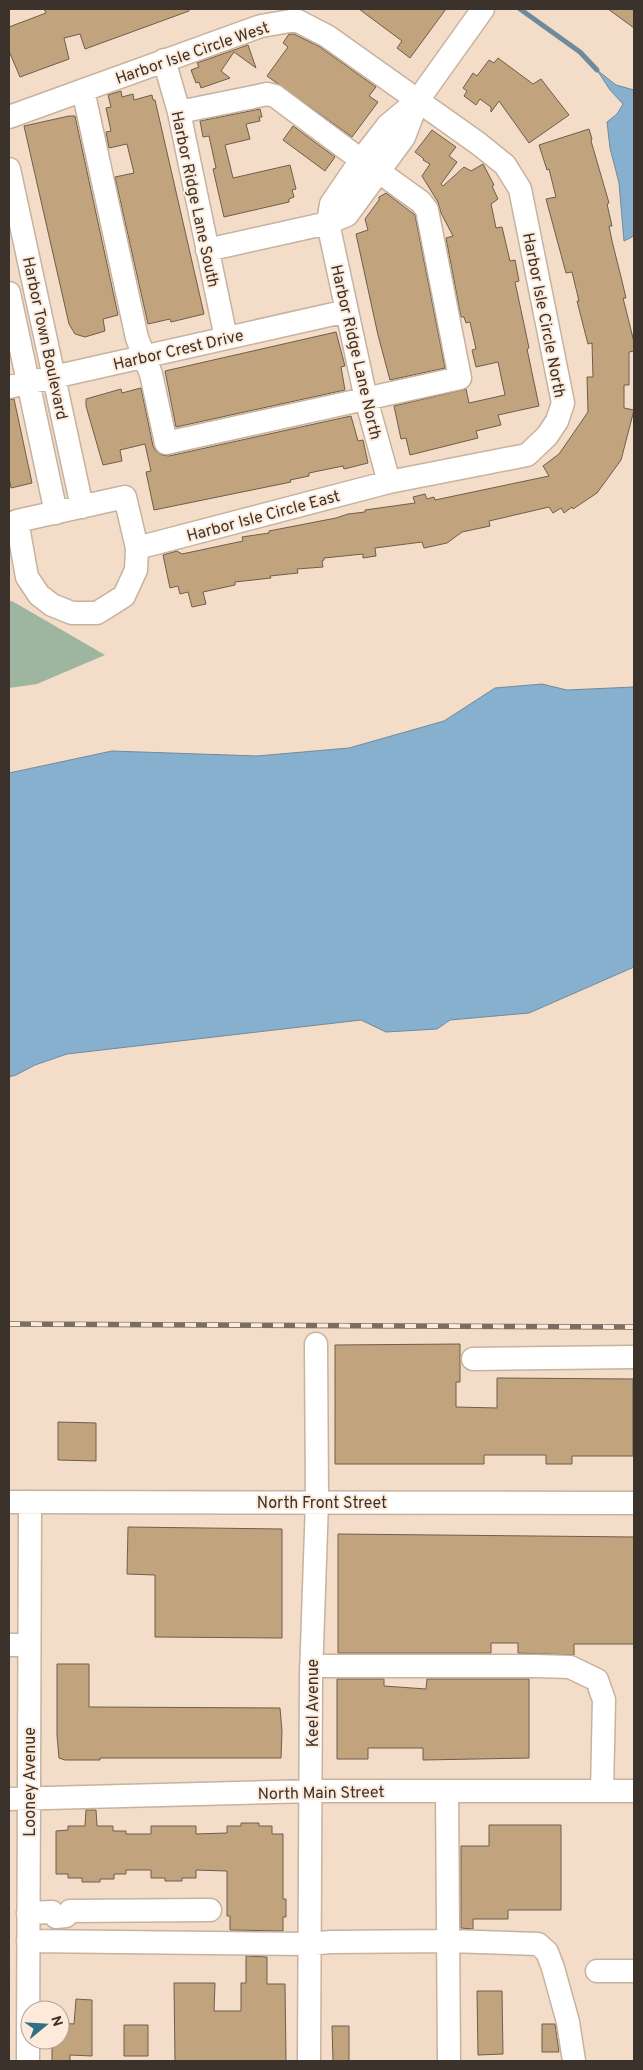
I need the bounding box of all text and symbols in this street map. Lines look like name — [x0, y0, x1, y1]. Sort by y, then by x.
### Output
street label: Harbor Isle Circle West — [113, 18, 272, 90]
street label: Harbor Ridge Lane South — [166, 109, 223, 289]
street label: Harbor Isle Circle North — [517, 231, 569, 400]
street label: Harbor Town Boulevard — [17, 255, 71, 422]
street label: Harbor Ridge Lane North — [325, 263, 385, 442]
street label: Harbor Crest Drive — [111, 326, 246, 376]
street label: Harbor Isle Circle East — [185, 487, 342, 547]
street label: North Front Street — [257, 1494, 387, 1514]
street label: Keel Avenue — [304, 1659, 324, 1747]
street label: Looney Avenue — [21, 1727, 41, 1837]
street label: North Main Street — [257, 1783, 385, 1805]
north arrow — [20, 2000, 70, 2050]
text: N — [46, 2014, 66, 2029]

